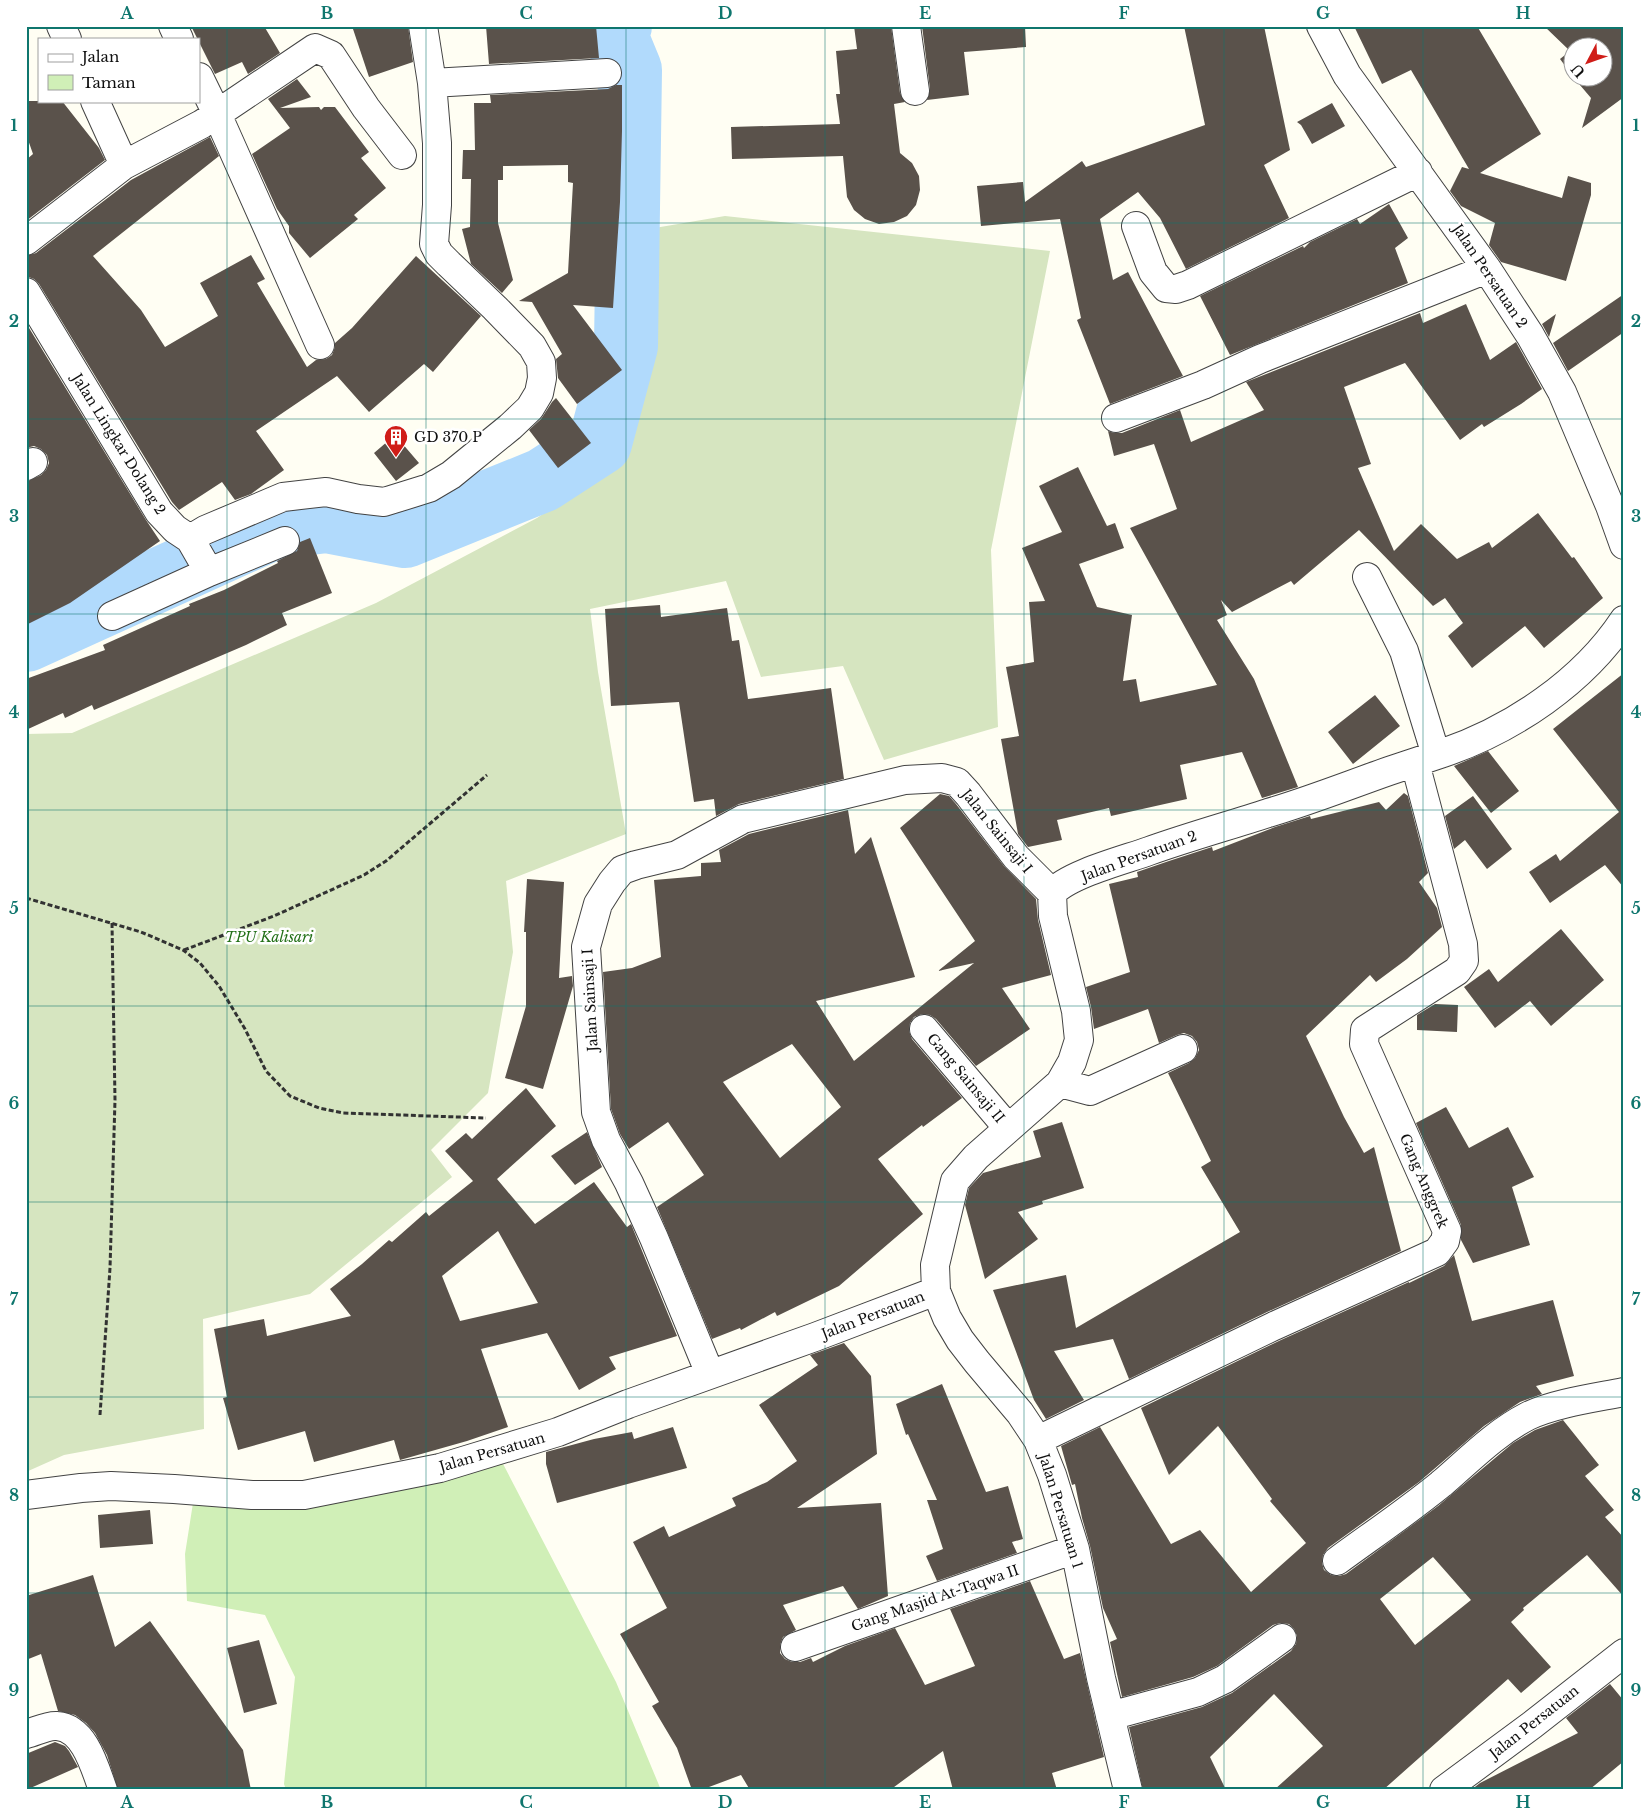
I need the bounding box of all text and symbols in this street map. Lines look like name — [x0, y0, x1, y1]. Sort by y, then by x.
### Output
text: A — [120, 3, 135, 23]
text: B — [321, 3, 334, 23]
text: C — [519, 3, 533, 23]
text: D — [718, 3, 732, 23]
text: E — [919, 3, 931, 23]
text: F — [1118, 3, 1130, 23]
text: G — [1316, 3, 1330, 23]
text: H — [1515, 3, 1531, 23]
legend — [38, 38, 200, 102]
north arrow — [1562, 38, 1612, 88]
text: Jalan — [80, 47, 119, 66]
text: U — [1567, 59, 1589, 81]
text: Taman — [82, 73, 136, 92]
text: 1 — [11, 115, 18, 135]
text: 1 — [1633, 115, 1640, 135]
street label: Jalan Persatuan 2 — [1447, 219, 1531, 331]
text: 2 — [9, 311, 19, 331]
text: 2 — [1631, 311, 1641, 331]
street label: Jalan Lingkar Dolang 2 — [67, 368, 170, 518]
building icon: GD 370 P — [383, 424, 409, 458]
place label: GD 370 P — [414, 428, 482, 446]
text: 3 — [9, 506, 19, 526]
text: 3 — [1631, 506, 1641, 526]
text: 4 — [9, 702, 19, 722]
text: 4 — [1631, 702, 1641, 722]
street label: Jalan Sainsaji I — [956, 784, 1037, 877]
street label: Jalan Persatuan 2 — [1077, 827, 1199, 886]
text: 5 — [9, 898, 19, 918]
text: 5 — [1631, 898, 1641, 918]
park label: TPU Kalisari — [225, 928, 313, 946]
street label: Jalan Sainsaji I — [578, 948, 602, 1054]
street label: Gang Sainsaji II — [923, 1029, 1009, 1127]
text: 6 — [9, 1093, 20, 1113]
text: 6 — [1631, 1093, 1642, 1113]
street label: Gang Anggrek — [1396, 1131, 1452, 1232]
street label: Jalan Persatuan — [817, 1287, 927, 1344]
text: 7 — [10, 1289, 19, 1309]
text: 7 — [1632, 1289, 1641, 1309]
street label: Jalan Persatuan — [435, 1428, 547, 1476]
street label: Jalan Persatuan 1 — [1034, 1449, 1087, 1571]
text: 8 — [9, 1485, 19, 1505]
text: 8 — [1631, 1485, 1641, 1505]
street label: Gang Masjid At-Taqwa II — [849, 1561, 1021, 1635]
text: 9 — [9, 1680, 20, 1700]
text: 9 — [1631, 1680, 1642, 1700]
street label: Jalan Persatuan — [1484, 1681, 1583, 1764]
text: A — [120, 1792, 135, 1812]
text: B — [321, 1792, 334, 1812]
text: C — [519, 1792, 533, 1812]
text: D — [718, 1792, 732, 1812]
text: E — [919, 1792, 931, 1812]
text: F — [1118, 1792, 1130, 1812]
text: G — [1316, 1792, 1330, 1812]
text: H — [1515, 1792, 1531, 1812]

